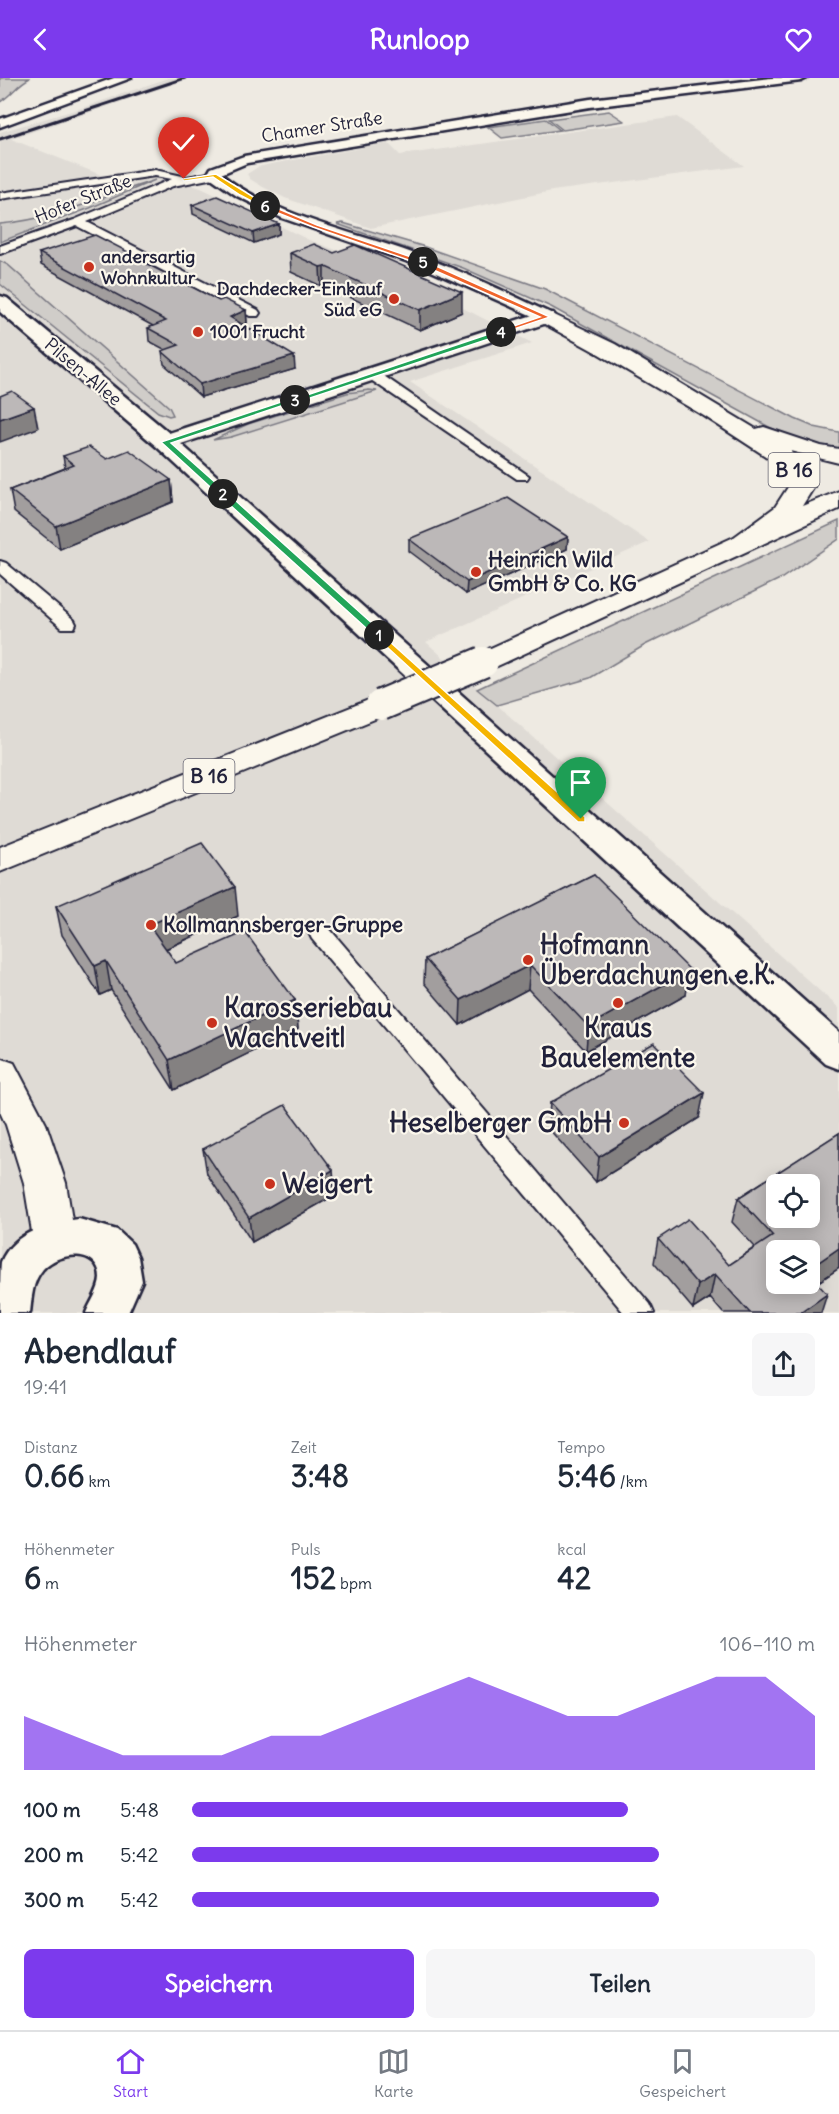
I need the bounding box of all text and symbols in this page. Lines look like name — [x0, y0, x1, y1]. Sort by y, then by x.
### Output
text: Runloop — [369, 22, 470, 56]
icon: back — [24, 23, 57, 56]
icon: heart — [782, 23, 815, 56]
street label: Chamer Straße — [260, 106, 384, 147]
pin — [158, 117, 209, 179]
icon: check — [167, 126, 200, 159]
street label: Hofer Straße — [31, 169, 135, 228]
pin: 6 — [250, 191, 280, 221]
text: 6 — [260, 196, 270, 216]
place label: andersartig Wohnkultur — [101, 245, 196, 289]
pin: 5 — [408, 247, 438, 277]
text: 5 — [418, 252, 428, 272]
marker: andersartig Wohnkultur — [82, 260, 96, 274]
place label: Dachdecker-Einkauf Süd eG — [217, 277, 383, 321]
marker: Dachdecker-Einkauf Süd eG — [387, 292, 401, 306]
pin: 4 — [486, 317, 516, 347]
place label: 1001 Frucht — [210, 320, 306, 343]
text: 4 — [496, 322, 506, 342]
marker: 1001 Frucht — [191, 325, 205, 339]
street label: Pilsen-Allee — [40, 333, 127, 411]
pin: 3 — [280, 385, 310, 415]
text: 3 — [290, 390, 300, 410]
road number: B 16 — [768, 453, 820, 487]
pin: 2 — [208, 479, 238, 509]
text: 2 — [219, 484, 227, 504]
place label: Heinrich Wild GmbH & Co. KG — [488, 546, 637, 597]
marker: Heinrich Wild GmbH & Co. KG — [469, 565, 483, 579]
pin: 1 — [364, 620, 394, 650]
text: 1 — [376, 625, 382, 645]
pin — [555, 757, 606, 819]
road number: B 16 — [184, 759, 234, 793]
icon: arrive — [564, 766, 597, 799]
place label: Kollmannsberger-Gruppe — [163, 911, 403, 938]
marker: Kollmannsberger-Gruppe — [144, 918, 158, 932]
place label: Hofmann Überdachungen e.K. — [540, 928, 775, 991]
marker: Hofmann Überdachungen e.K. — [521, 953, 535, 967]
place label: Karosseriebau Wachtveitl — [224, 991, 392, 1054]
marker: Kraus Bauelemente — [611, 996, 625, 1010]
place label: Kraus Bauelemente — [541, 1011, 695, 1074]
marker: Karosseriebau Wachtveitl — [205, 1016, 219, 1030]
place label: Heselberger GmbH — [389, 1106, 612, 1139]
marker: Heselberger GmbH — [617, 1116, 631, 1130]
place label: Weigert — [282, 1167, 373, 1200]
map controls — [766, 1174, 820, 1294]
button: locate — [766, 1174, 820, 1228]
marker: Weigert — [263, 1177, 277, 1191]
button: layers — [766, 1240, 820, 1294]
text: Abendlauf — [24, 1330, 176, 1372]
button: share — [752, 1333, 815, 1396]
text: 19:41 — [24, 1374, 67, 1399]
text: Distanz — [24, 1437, 78, 1457]
text: Zeit — [291, 1437, 317, 1457]
text: Tempo — [557, 1437, 605, 1457]
text: 0.66 — [24, 1457, 85, 1495]
text: 3:48 — [291, 1457, 349, 1495]
text: 5:46 — [557, 1457, 616, 1495]
text: km — [85, 1471, 111, 1491]
text: /km — [616, 1471, 648, 1491]
text: Höhenmeter — [24, 1539, 115, 1559]
text: Puls — [291, 1539, 320, 1559]
text: kcal — [557, 1539, 586, 1559]
text: 6 — [24, 1559, 41, 1597]
text: 152 — [291, 1559, 336, 1597]
text: 42 — [557, 1559, 591, 1597]
text: m — [41, 1573, 59, 1593]
text: bpm — [336, 1573, 372, 1593]
text: Höhenmeter — [24, 1631, 137, 1656]
text: 106–110 m — [720, 1631, 815, 1656]
text: 100 m — [24, 1797, 81, 1822]
text: 5:48 — [120, 1797, 159, 1822]
text: 200 m — [24, 1842, 84, 1867]
text: 5:42 — [120, 1842, 159, 1867]
text: 300 m — [24, 1887, 84, 1912]
text: 5:42 — [120, 1887, 159, 1912]
button: Speichern — [24, 1949, 414, 2018]
button: Teilen — [426, 1949, 815, 2018]
tab: Start — [113, 2045, 148, 2101]
tab: Karte — [374, 2045, 413, 2101]
tab: Gespeichert — [639, 2045, 726, 2101]

